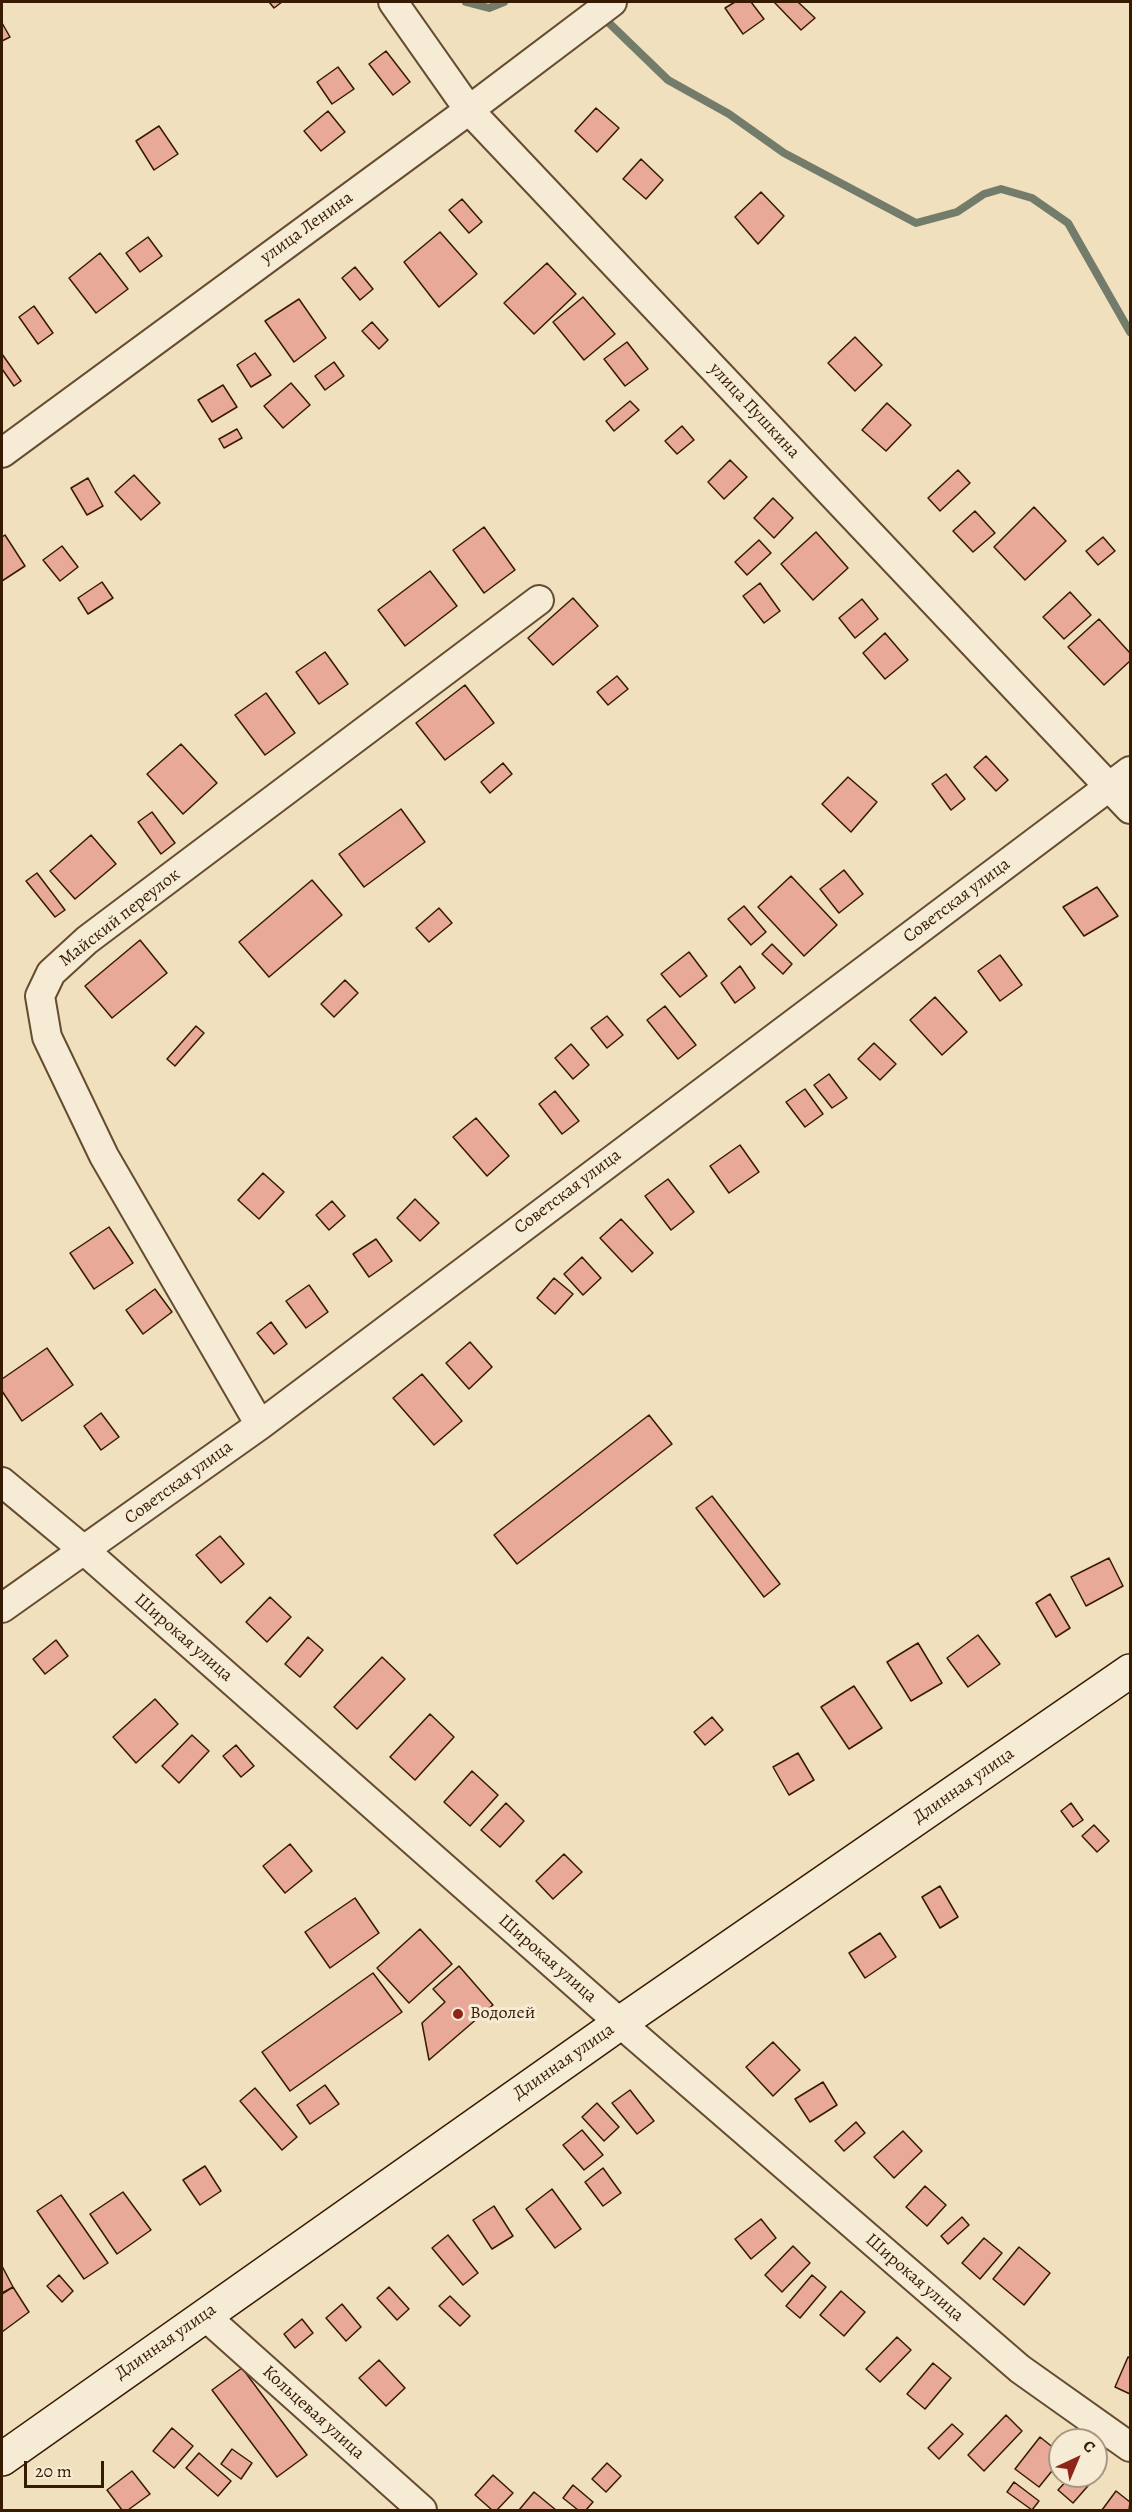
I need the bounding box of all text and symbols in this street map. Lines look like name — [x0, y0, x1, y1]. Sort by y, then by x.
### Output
street label: улица Ленина — [257, 187, 357, 269]
street label: улица Пушкина — [704, 359, 804, 463]
street label: Советская улица — [899, 854, 1015, 948]
street label: Майский переулок — [55, 864, 185, 972]
street label: Советская улица — [510, 1145, 626, 1239]
street label: Советская улица — [121, 1437, 237, 1529]
street label: Широкая улица — [129, 1589, 237, 1687]
street label: Длинная улица — [909, 1743, 1019, 1829]
street label: Широкая улица — [493, 1910, 601, 2008]
place label: Водолей — [470, 2003, 535, 2025]
marker: Водолей — [451, 2007, 465, 2021]
street label: Длинная улица — [509, 2019, 619, 2105]
street label: Широкая улица — [860, 2229, 968, 2327]
street label: Длинная улица — [111, 2299, 221, 2385]
street label: Кольцевая улица — [257, 2361, 369, 2465]
north arrow — [1048, 2428, 1108, 2488]
text: С — [1078, 2435, 1100, 2458]
scale bar — [27, 2449, 106, 2487]
text: 20 m — [35, 2459, 72, 2483]

